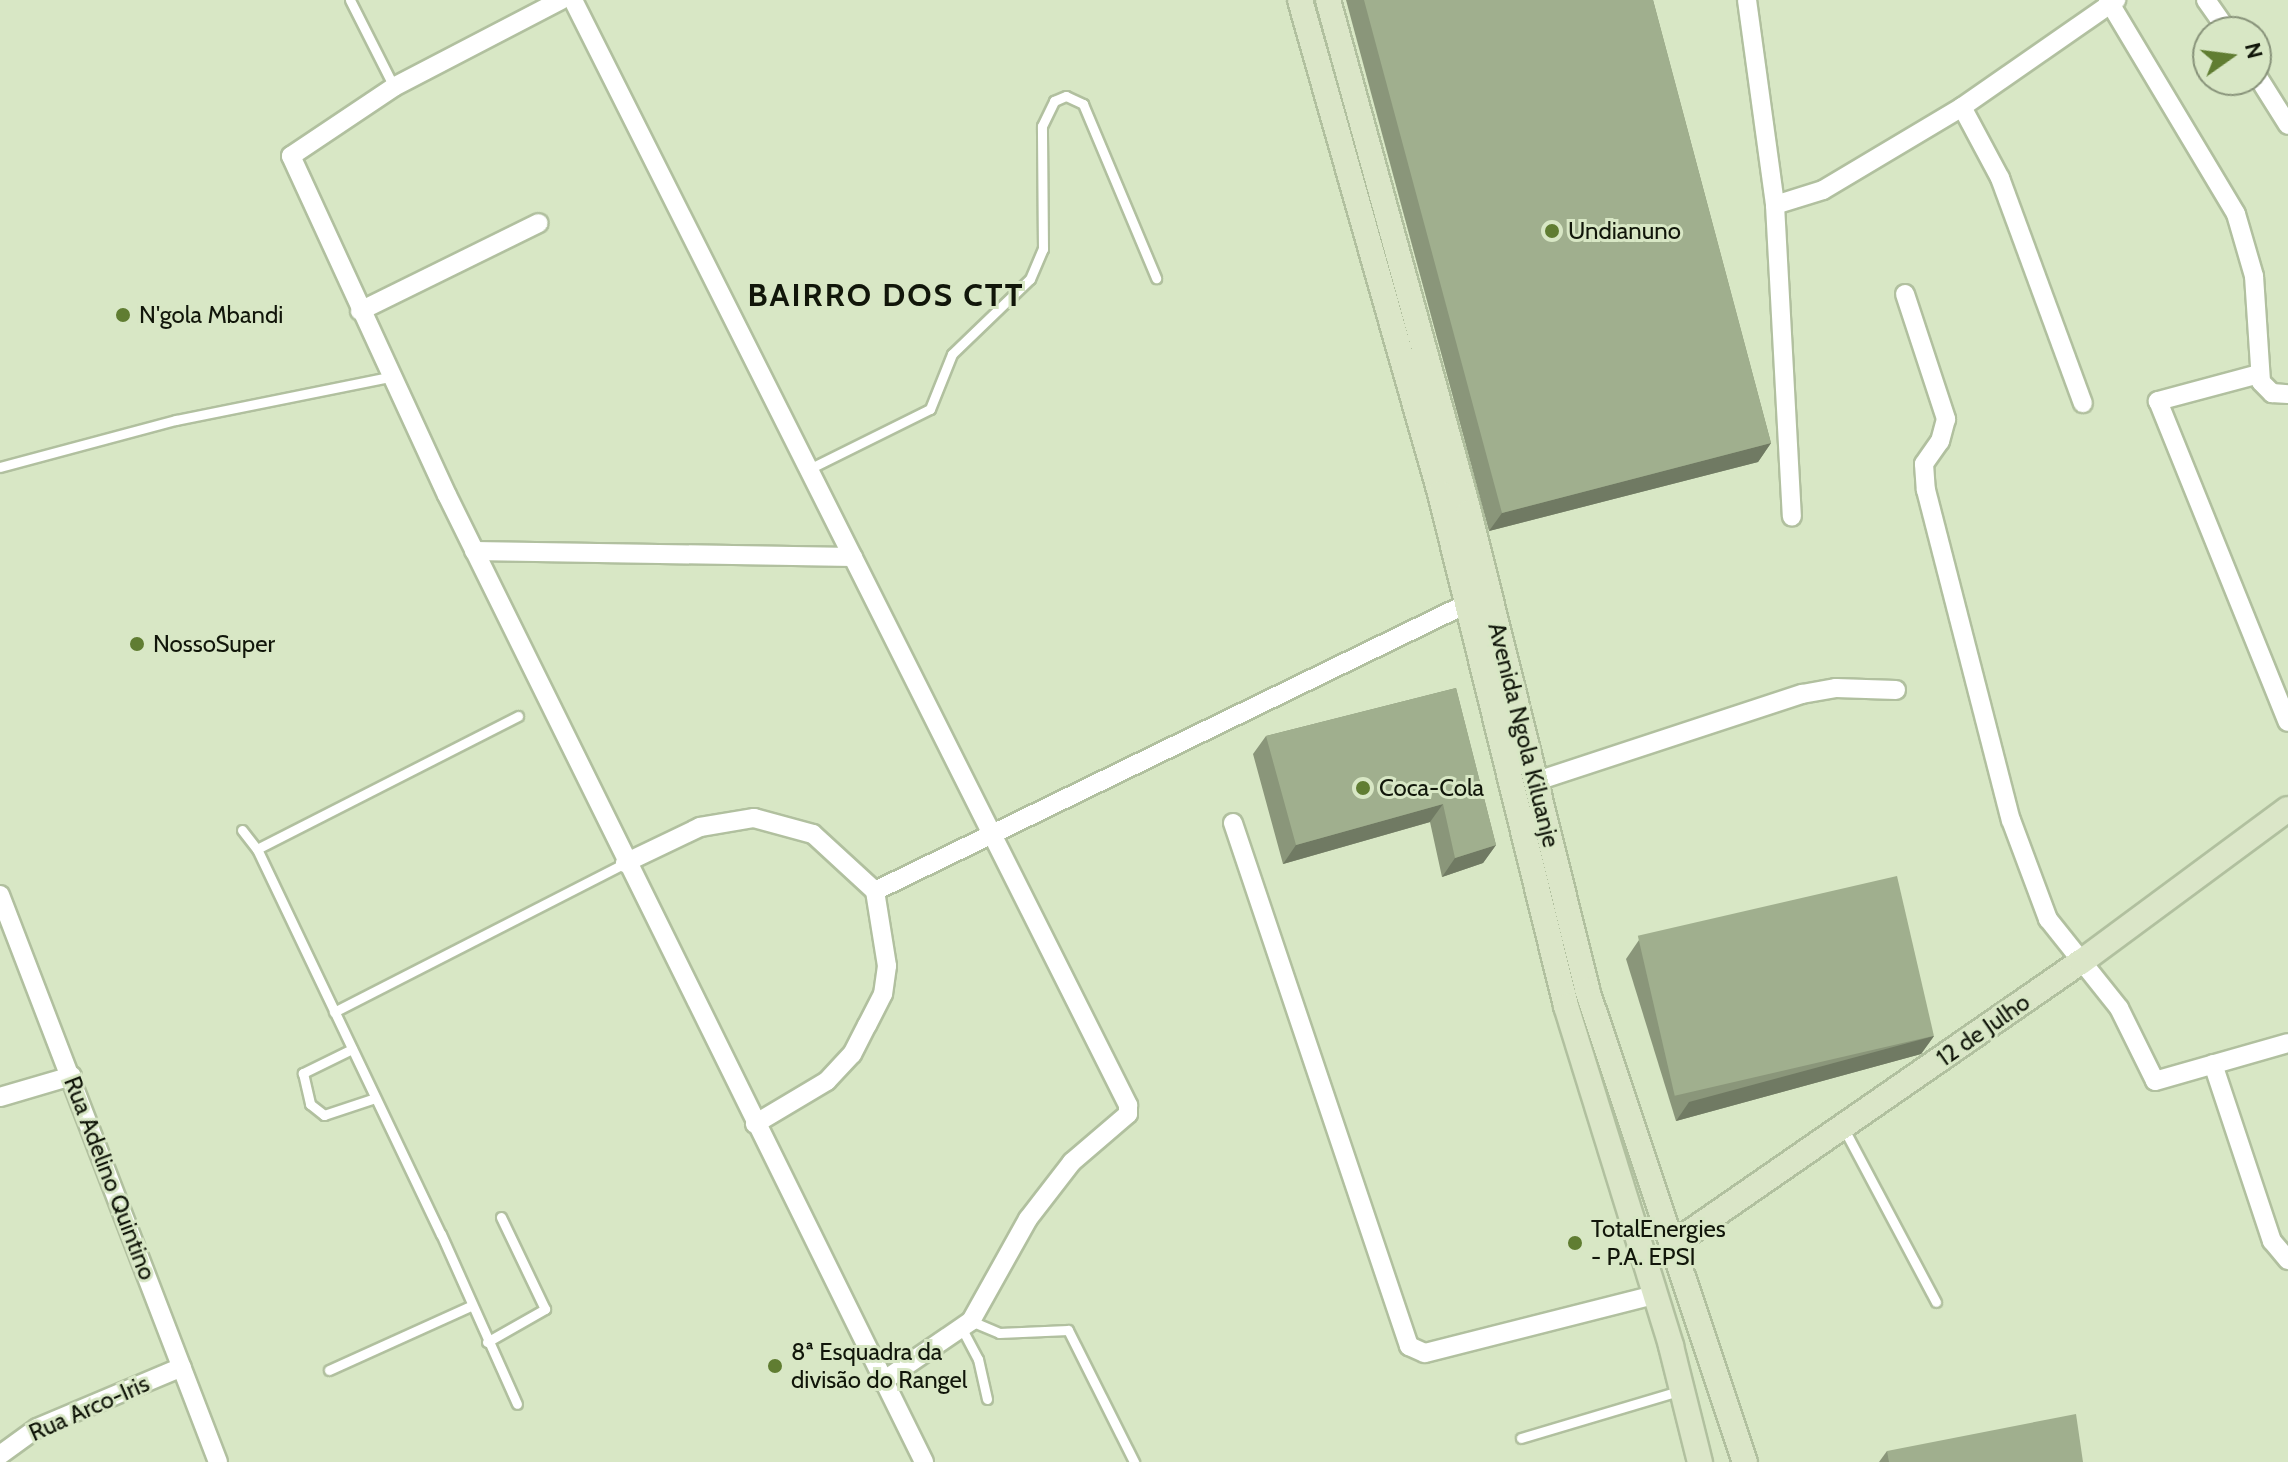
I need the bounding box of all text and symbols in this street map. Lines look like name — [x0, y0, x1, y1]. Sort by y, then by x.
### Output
north arrow — [2192, 16, 2272, 96]
text: N — [2239, 40, 2269, 61]
place label: Undianuno — [1568, 217, 1681, 245]
marker: Undianuno — [1543, 222, 1561, 240]
district label: BAIRRO DOS CTT — [748, 276, 1024, 314]
place label: N'gola Mbandi — [139, 301, 283, 329]
marker: N'gola Mbandi — [114, 306, 132, 324]
street label: Avenida Ngola Kiluanje — [1482, 620, 1566, 850]
place label: NossoSuper — [153, 630, 275, 658]
marker: NossoSuper — [128, 635, 146, 653]
place label: Coca-Cola — [1379, 774, 1484, 802]
marker: Coca-Cola — [1354, 779, 1372, 797]
street label: 12 de Julho — [1931, 987, 2035, 1073]
street label: Rua Adelino Quintino — [58, 1072, 162, 1284]
place label: TotalEnergies - P.A. EPSI — [1591, 1215, 1726, 1271]
marker: TotalEnergies - P.A. EPSI — [1566, 1234, 1584, 1252]
place label: 8ª Esquadra da divisão do Rangel — [791, 1338, 967, 1394]
marker: 8ª Esquadra da divisão do Rangel — [766, 1357, 784, 1375]
street label: Rua Arco-Iris — [25, 1369, 153, 1447]

